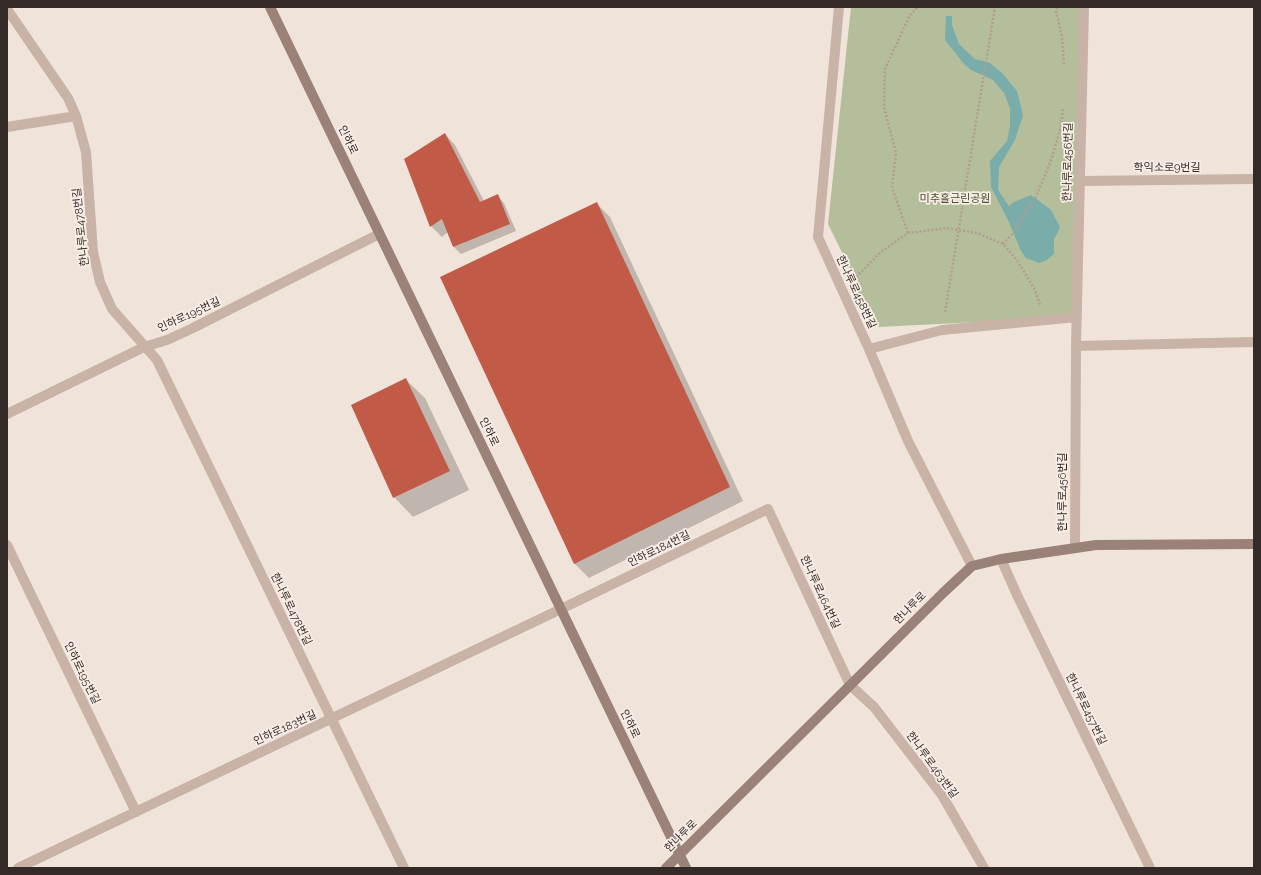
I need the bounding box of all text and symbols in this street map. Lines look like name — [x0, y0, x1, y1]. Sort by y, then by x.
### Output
street label: 한나루로456번길 — [1061, 122, 1075, 202]
street label: 인하로 — [335, 123, 361, 157]
street label: 학익소로9번길 — [1133, 161, 1201, 175]
street label: 한나루로478번길 — [70, 187, 92, 267]
park label: 미추홀근린공원 — [920, 192, 990, 206]
street label: 한나루로458번길 — [833, 253, 879, 331]
street label: 인하로195번길 — [156, 295, 222, 335]
street label: 인하로 — [476, 415, 502, 449]
street label: 한나루로456번길 — [1056, 452, 1070, 532]
street label: 인하로184번길 — [626, 528, 692, 570]
street label: 한나루로464번길 — [797, 553, 843, 631]
street label: 한나루로478번길 — [268, 571, 314, 647]
street label: 한나루로 — [891, 589, 929, 627]
street label: 인하로195번길 — [61, 640, 103, 706]
street label: 한나루로457번길 — [1063, 671, 1109, 747]
street label: 인하로 — [617, 707, 643, 741]
street label: 인하로183번길 — [252, 708, 318, 748]
street label: 한나루로463번길 — [903, 729, 961, 801]
street label: 한나루로 — [662, 817, 700, 855]

